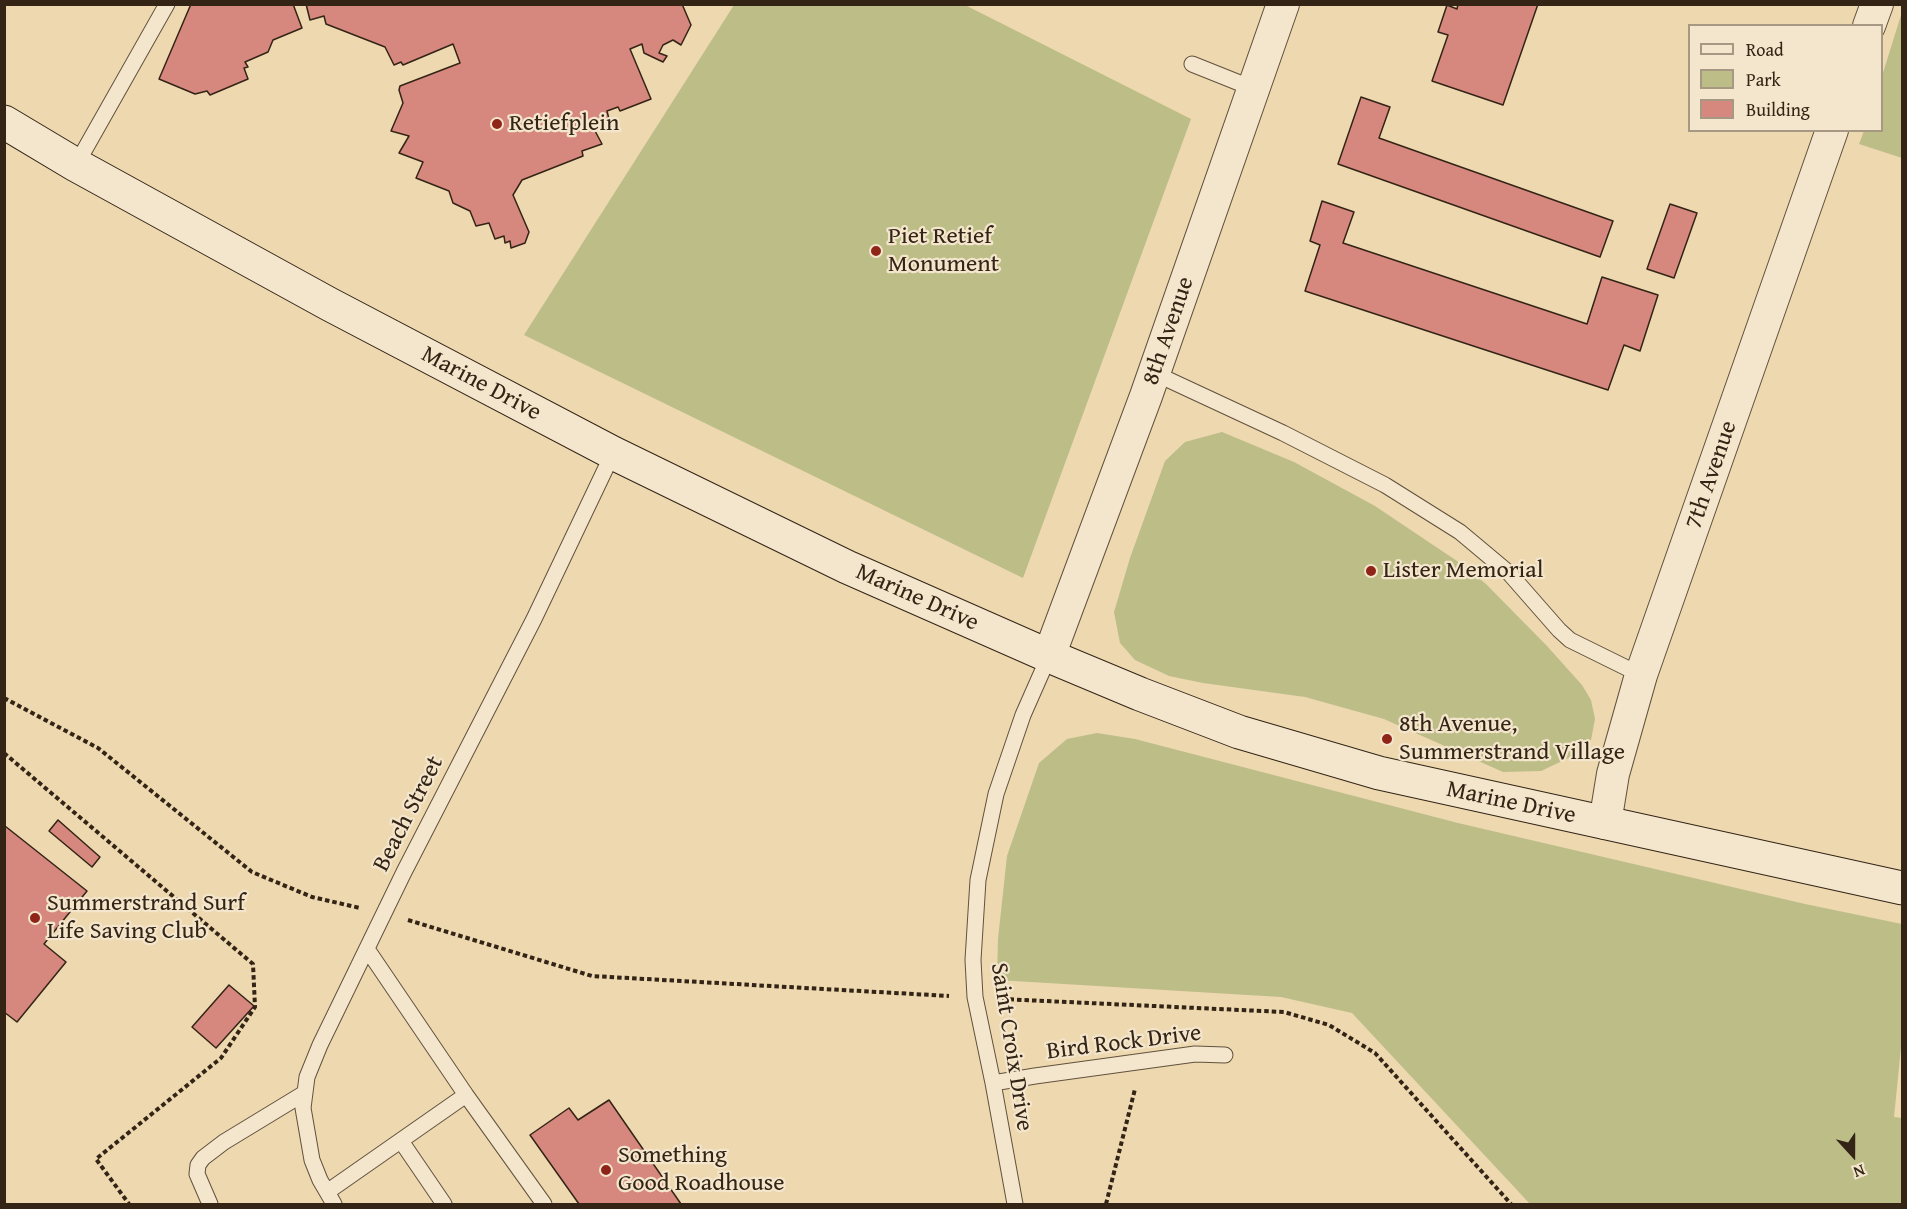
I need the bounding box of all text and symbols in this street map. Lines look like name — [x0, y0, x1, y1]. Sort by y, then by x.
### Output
legend — [1688, 24, 1883, 132]
text: Road — [1746, 36, 1784, 63]
text: Park — [1746, 66, 1781, 93]
text: Building — [1746, 96, 1810, 123]
place label: Retiefplein — [509, 110, 619, 138]
marker: Retiefplein — [490, 117, 504, 131]
place label: Piet Retief Monument — [888, 223, 999, 279]
marker: Piet Retief Monument — [869, 244, 883, 258]
street label: 8th Avenue — [1137, 273, 1201, 389]
street label: Marine Drive — [416, 340, 546, 428]
street label: 7th Avenue — [1680, 417, 1744, 533]
place label: Lister Memorial — [1383, 557, 1543, 585]
street label: Marine Drive — [851, 558, 983, 638]
marker: Lister Memorial — [1364, 564, 1378, 578]
place label: 8th Avenue, Summerstrand Village — [1399, 711, 1625, 767]
marker: 8th Avenue, Summerstrand Village — [1380, 732, 1394, 746]
street label: Beach Street — [368, 751, 450, 877]
street label: Marine Drive — [1444, 775, 1578, 831]
place label: Summerstrand Surf Life Saving Club — [47, 890, 245, 946]
marker: Summerstrand Surf Life Saving Club — [28, 911, 42, 925]
street label: Saint Croix Drive — [983, 961, 1039, 1133]
street label: Bird Rock Drive — [1045, 1019, 1203, 1067]
north arrow — [1823, 1125, 1883, 1185]
place label: Something Good Roadhouse — [618, 1142, 784, 1198]
text: N — [1850, 1159, 1869, 1185]
marker: Something Good Roadhouse — [599, 1163, 613, 1177]

